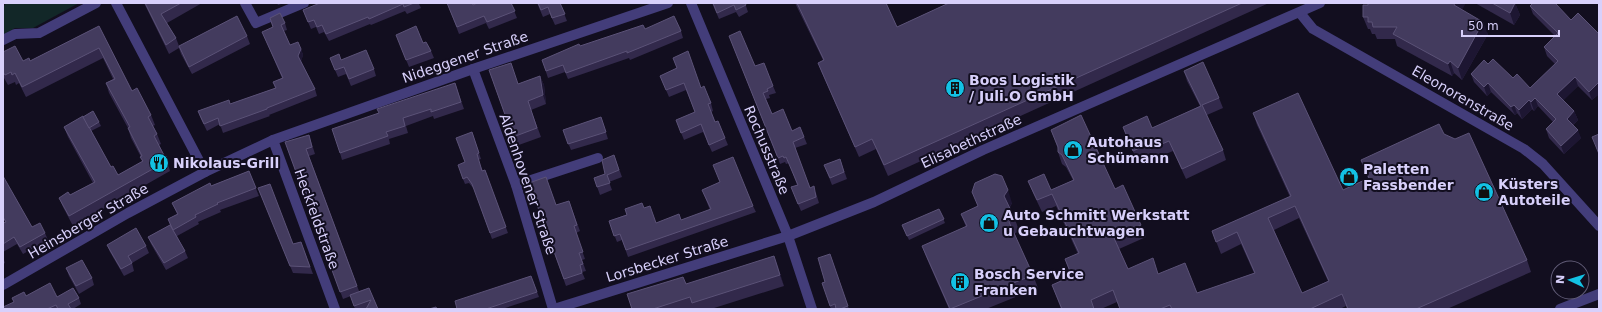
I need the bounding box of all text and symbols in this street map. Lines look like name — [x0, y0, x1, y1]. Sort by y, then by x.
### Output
scale bar — [1462, 12, 1559, 38]
text: 50 m — [1468, 19, 1499, 33]
street label: Nideggener Straße — [400, 28, 530, 86]
street label: Eleonorenstraße — [1409, 62, 1517, 134]
place label: Boos Logistik / Juli.O GmbH — [969, 72, 1075, 104]
building icon: Boos Logistik / Juli.O GmbH — [944, 77, 966, 99]
street label: Rochusstraße — [741, 103, 793, 197]
street label: Aldenhovener Straße — [496, 111, 560, 257]
street label: Elisabethstraße — [918, 111, 1024, 171]
place label: Autohaus Schümann — [1087, 134, 1169, 166]
shop icon: Autohaus Schümann — [1062, 139, 1084, 161]
restaurant icon: Nikolaus-Grill — [148, 152, 170, 174]
place label: Nikolaus-Grill — [173, 155, 279, 171]
place label: Paletten Fassbender — [1363, 161, 1454, 193]
shop icon: Paletten Fassbender — [1338, 166, 1360, 188]
street label: Heckfeldstraße — [291, 167, 343, 271]
place label: Küsters Autoteile — [1498, 176, 1570, 208]
street label: Heinsberger Straße — [25, 180, 151, 262]
shop icon: Küsters Autoteile — [1473, 181, 1495, 203]
place label: Auto Schmitt Werkstatt u Gebauchtwagen — [1003, 207, 1190, 239]
shop icon: Auto Schmitt Werkstatt u Gebauchtwagen — [978, 212, 1000, 234]
street label: Lorsbecker Straße — [604, 233, 730, 285]
north arrow — [1550, 260, 1590, 300]
place label: Bosch Service Franken — [974, 266, 1084, 298]
building icon: Bosch Service Franken — [949, 271, 971, 293]
text: N — [1554, 274, 1567, 284]

